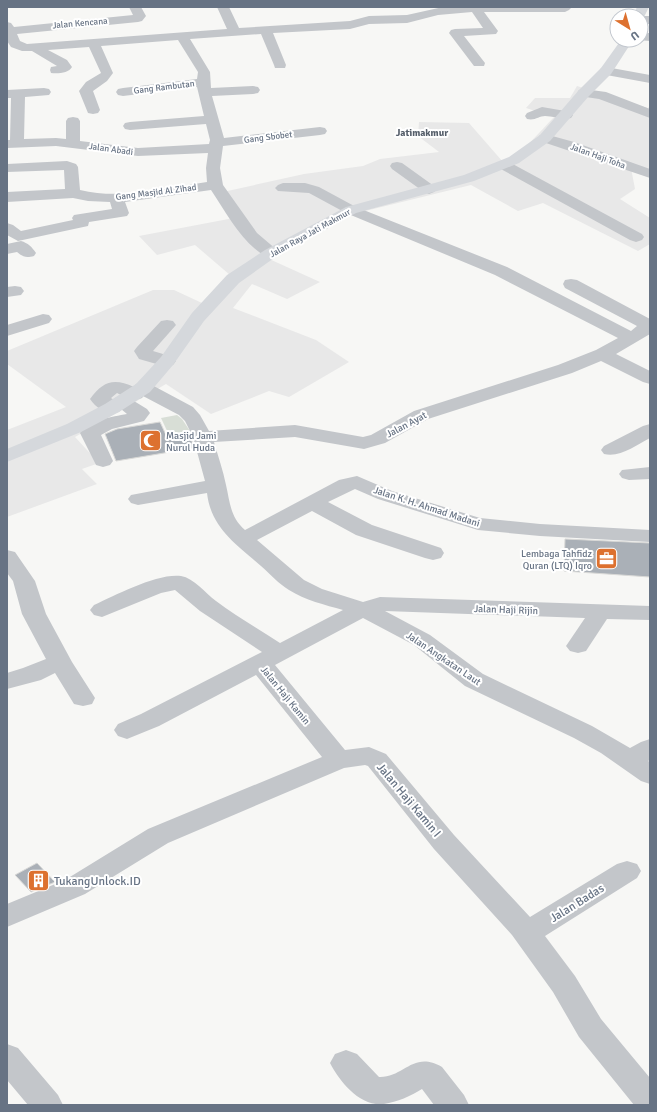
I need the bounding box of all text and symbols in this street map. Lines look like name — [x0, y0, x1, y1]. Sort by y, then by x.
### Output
north arrow — [609, 8, 649, 48]
street label: Jalan Kencana — [52, 16, 109, 31]
text: U — [628, 28, 642, 43]
street label: Gang Rambutan — [133, 78, 195, 97]
district label: Jatimakmur — [396, 127, 448, 139]
street label: Gang Sbobet — [243, 129, 293, 146]
street label: Jalan Abadi — [88, 141, 134, 158]
street label: Jalan Haji Toha — [569, 141, 627, 172]
street label: Gang Masjid Al Zihad — [115, 182, 197, 203]
street label: Jalan Raya Jati Makmur — [268, 206, 353, 260]
street label: Jalan Ayat — [384, 409, 429, 441]
mosque icon: Masjid Jami Nurul Huda — [138, 428, 164, 454]
place label: Masjid Jami Nurul Huda — [166, 430, 217, 454]
street label: Jalan K. H. Ahmad Madani — [372, 484, 481, 530]
office icon: Lembaga Tahfidz Quran (LTQ) Iqro — [594, 546, 620, 572]
place label: Lembaga Tahfidz Quran (LTQ) Iqro — [521, 548, 593, 572]
street label: Jalan Haji Rijin — [474, 603, 538, 617]
street label: Jalan Angkatan Laut — [404, 629, 483, 688]
street label: Jalan Haji Kamin — [258, 664, 312, 727]
street label: Jalan Haji Kamin I — [373, 760, 444, 840]
building icon: TukangUnlock.ID — [25, 868, 51, 894]
place label: TukangUnlock.ID — [54, 874, 141, 889]
street label: Jalan Badas — [547, 881, 607, 926]

